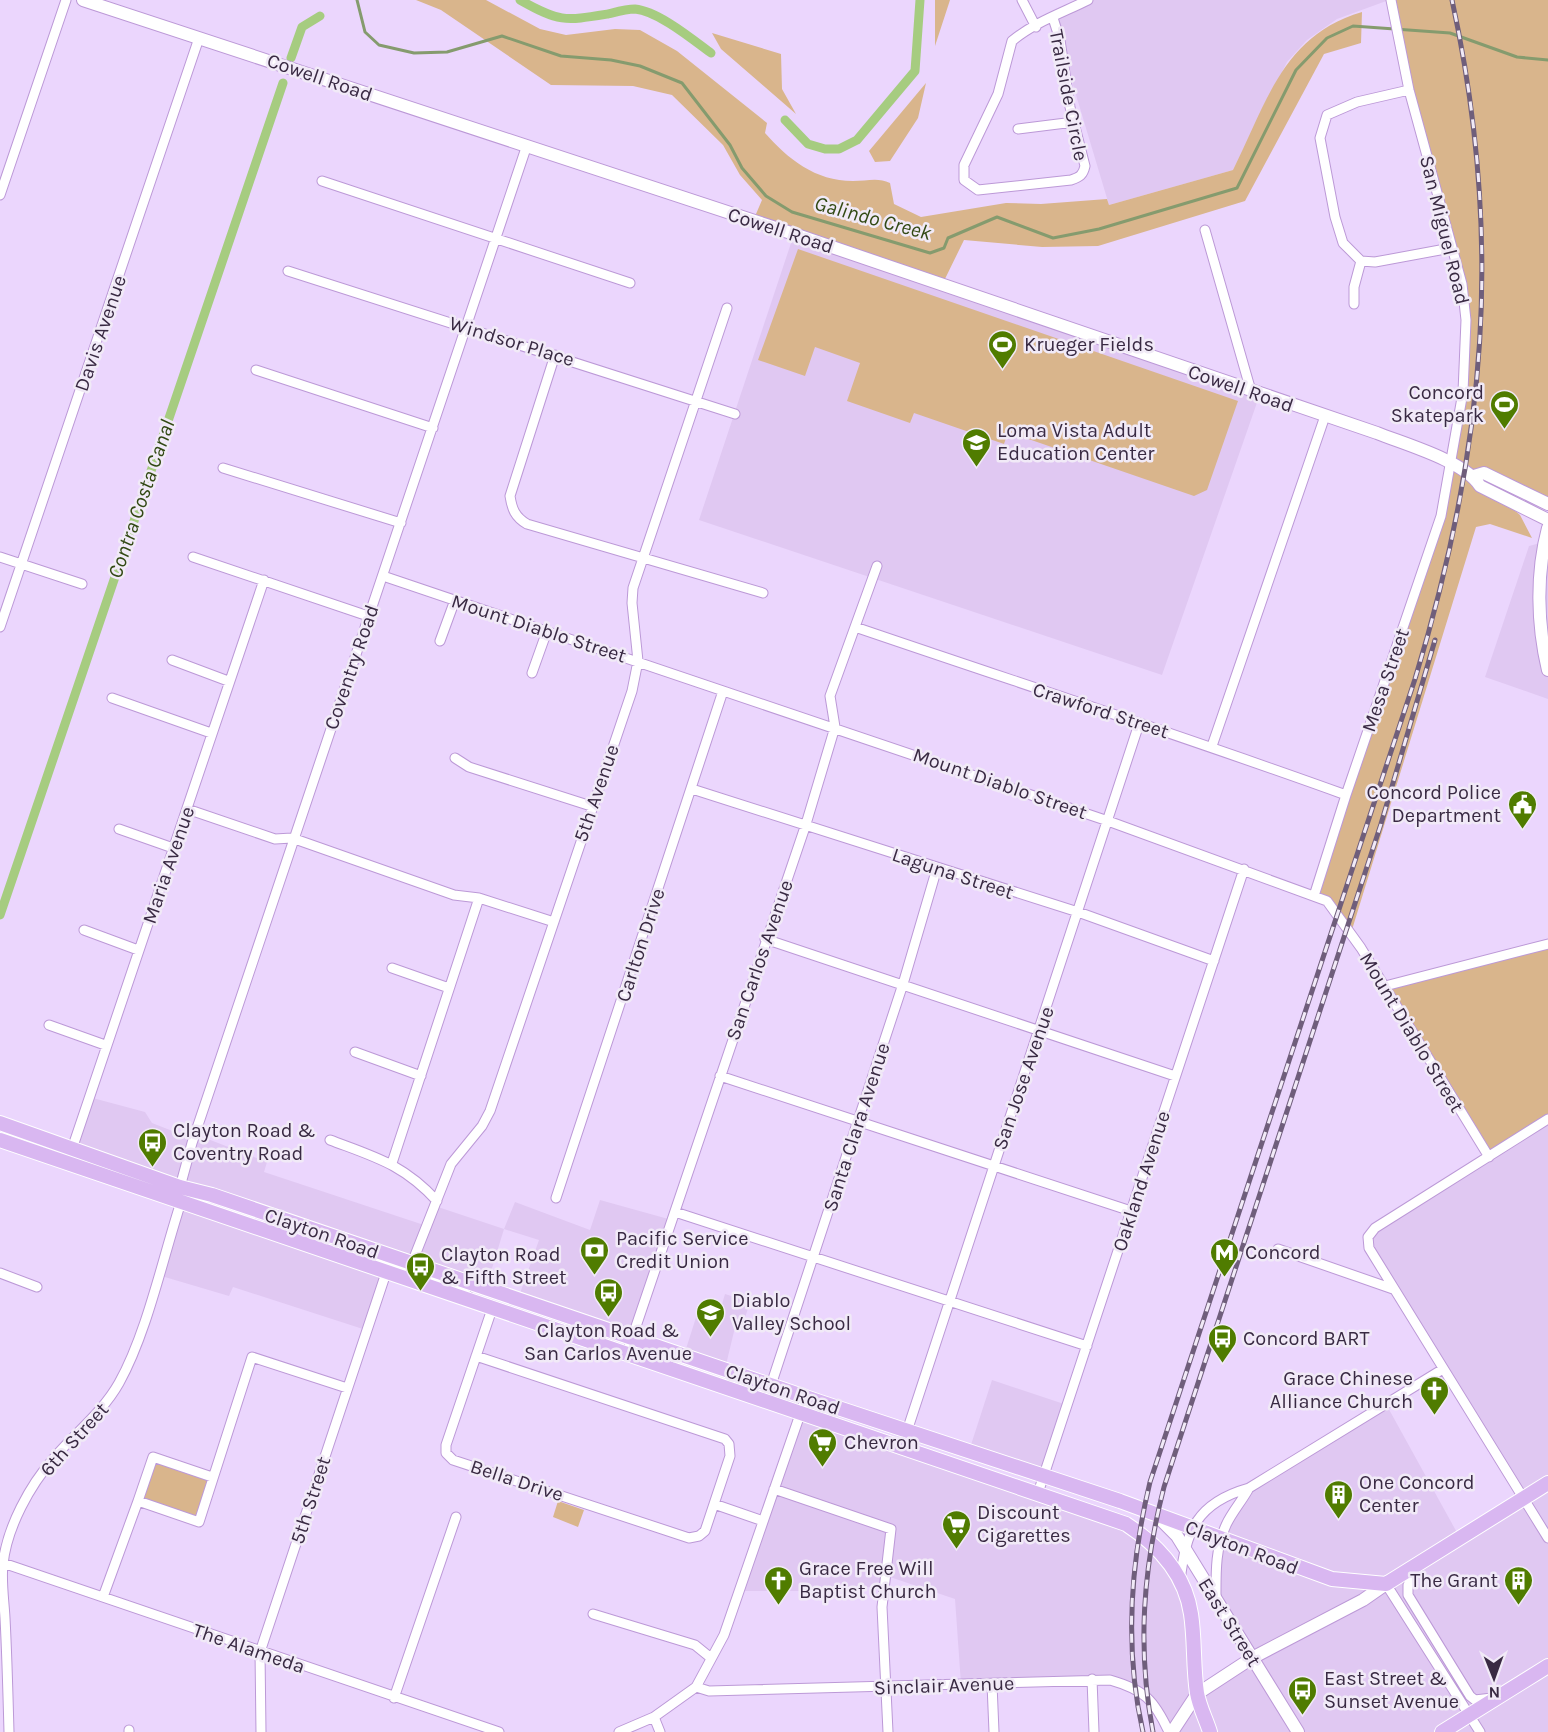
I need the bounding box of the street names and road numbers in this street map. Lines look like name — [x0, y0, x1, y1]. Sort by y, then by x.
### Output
street label: Trailside Circle — [1044, 27, 1093, 163]
street label: Cowell Road — [264, 49, 376, 106]
street label: San Miguel Road — [1415, 153, 1474, 307]
street label: Cowell Road — [725, 203, 837, 258]
street label: Davis Avenue — [70, 272, 131, 394]
street label: Windsor Place — [447, 312, 577, 371]
street label: Cowell Road — [1185, 360, 1297, 417]
street label: Mount Diablo Street — [448, 589, 630, 668]
street label: Coventry Road — [319, 602, 384, 733]
street label: Mesa Street — [1357, 625, 1414, 735]
street label: Crawford Street — [1030, 678, 1172, 743]
street label: 5th Avenue — [569, 741, 624, 845]
street label: Mount Diablo Street — [910, 743, 1090, 824]
street label: Maria Avenue — [138, 803, 199, 927]
street label: Laguna Street — [889, 843, 1017, 904]
street label: San Carlos Avenue — [721, 877, 798, 1043]
street label: Carlton Drive — [611, 885, 670, 1005]
street label: Mount Diablo Street — [1355, 948, 1469, 1117]
street label: San Jose Avenue — [988, 1003, 1059, 1153]
street label: Santa Clara Avenue — [818, 1040, 895, 1214]
street label: Oakland Avenue — [1108, 1108, 1175, 1254]
street label: Clayton Road — [262, 1203, 382, 1264]
street label: Clayton Road — [723, 1359, 843, 1420]
street label: 6th Street — [35, 1398, 114, 1481]
street label: 5th Street — [286, 1453, 336, 1547]
street label: Bella Drive — [467, 1455, 566, 1506]
street label: Clayton Road — [1182, 1515, 1302, 1580]
street label: East Street — [1193, 1574, 1266, 1671]
street label: The Alameda — [190, 1619, 308, 1678]
street label: Sinclair Avenue — [873, 1672, 1015, 1699]

